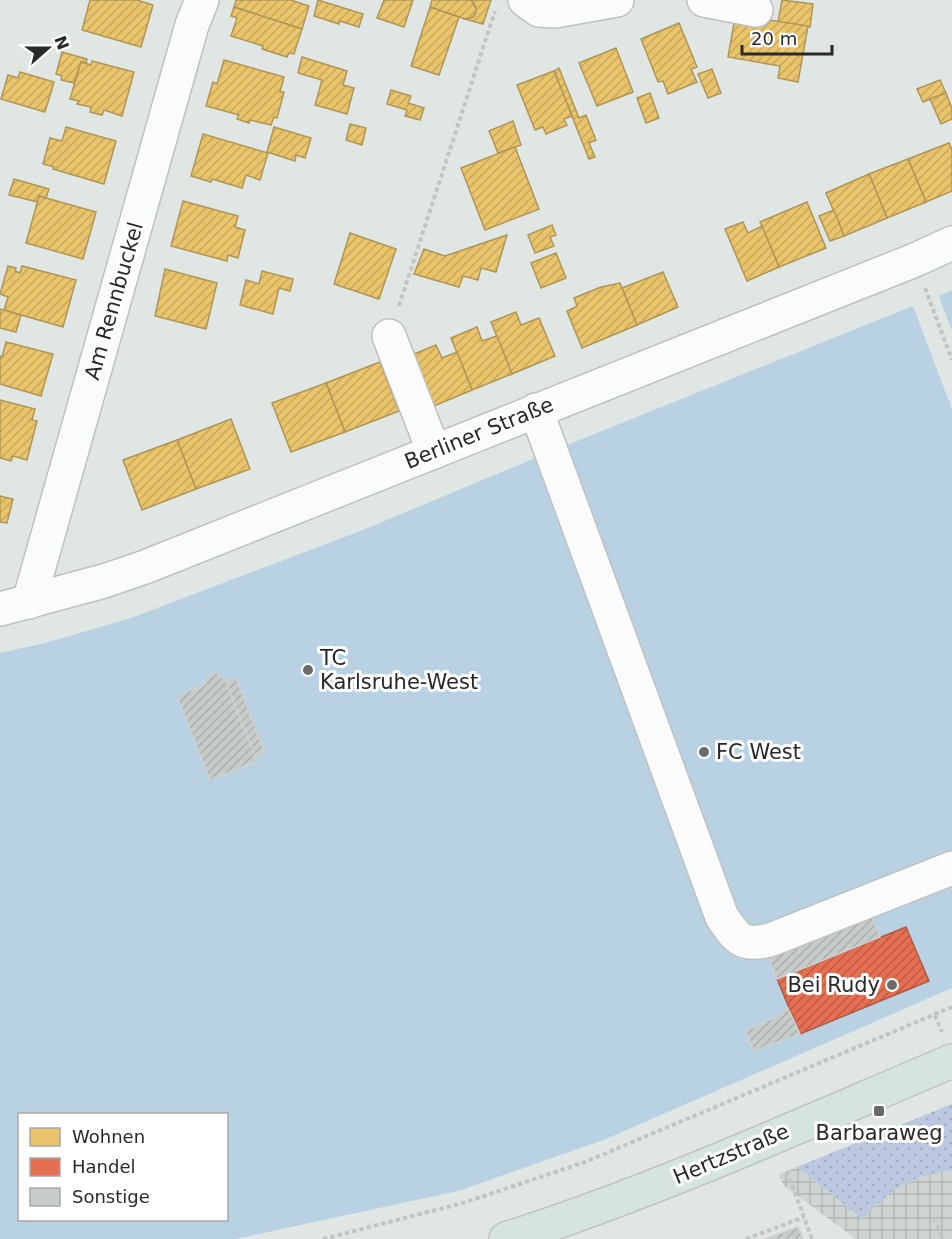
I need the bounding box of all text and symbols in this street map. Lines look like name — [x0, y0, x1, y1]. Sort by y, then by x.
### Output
north arrow — [18, 18, 78, 78]
scale bar — [742, 18, 832, 56]
text: 20 m — [751, 28, 797, 49]
text: N — [50, 33, 73, 52]
street label: Am Rennbuckel — [80, 219, 148, 383]
street label: Berliner Straße — [401, 392, 557, 474]
place label: TC Karlsruhe-West — [319, 646, 478, 694]
marker: TC Karlsruhe-West — [301, 663, 315, 677]
place label: FC West — [716, 740, 801, 764]
marker: FC West — [697, 745, 711, 759]
place label: Bei Rudy — [787, 973, 880, 997]
marker: Bei Rudy — [885, 978, 899, 992]
marker: Barbaraweg — [872, 1104, 886, 1118]
legend — [18, 1113, 228, 1221]
street label: Hertzstraße — [669, 1119, 793, 1189]
place label: Barbaraweg — [815, 1121, 943, 1145]
text: Wohnen — [72, 1126, 145, 1147]
text: Handel — [72, 1156, 135, 1177]
text: Sonstige — [72, 1186, 150, 1207]

